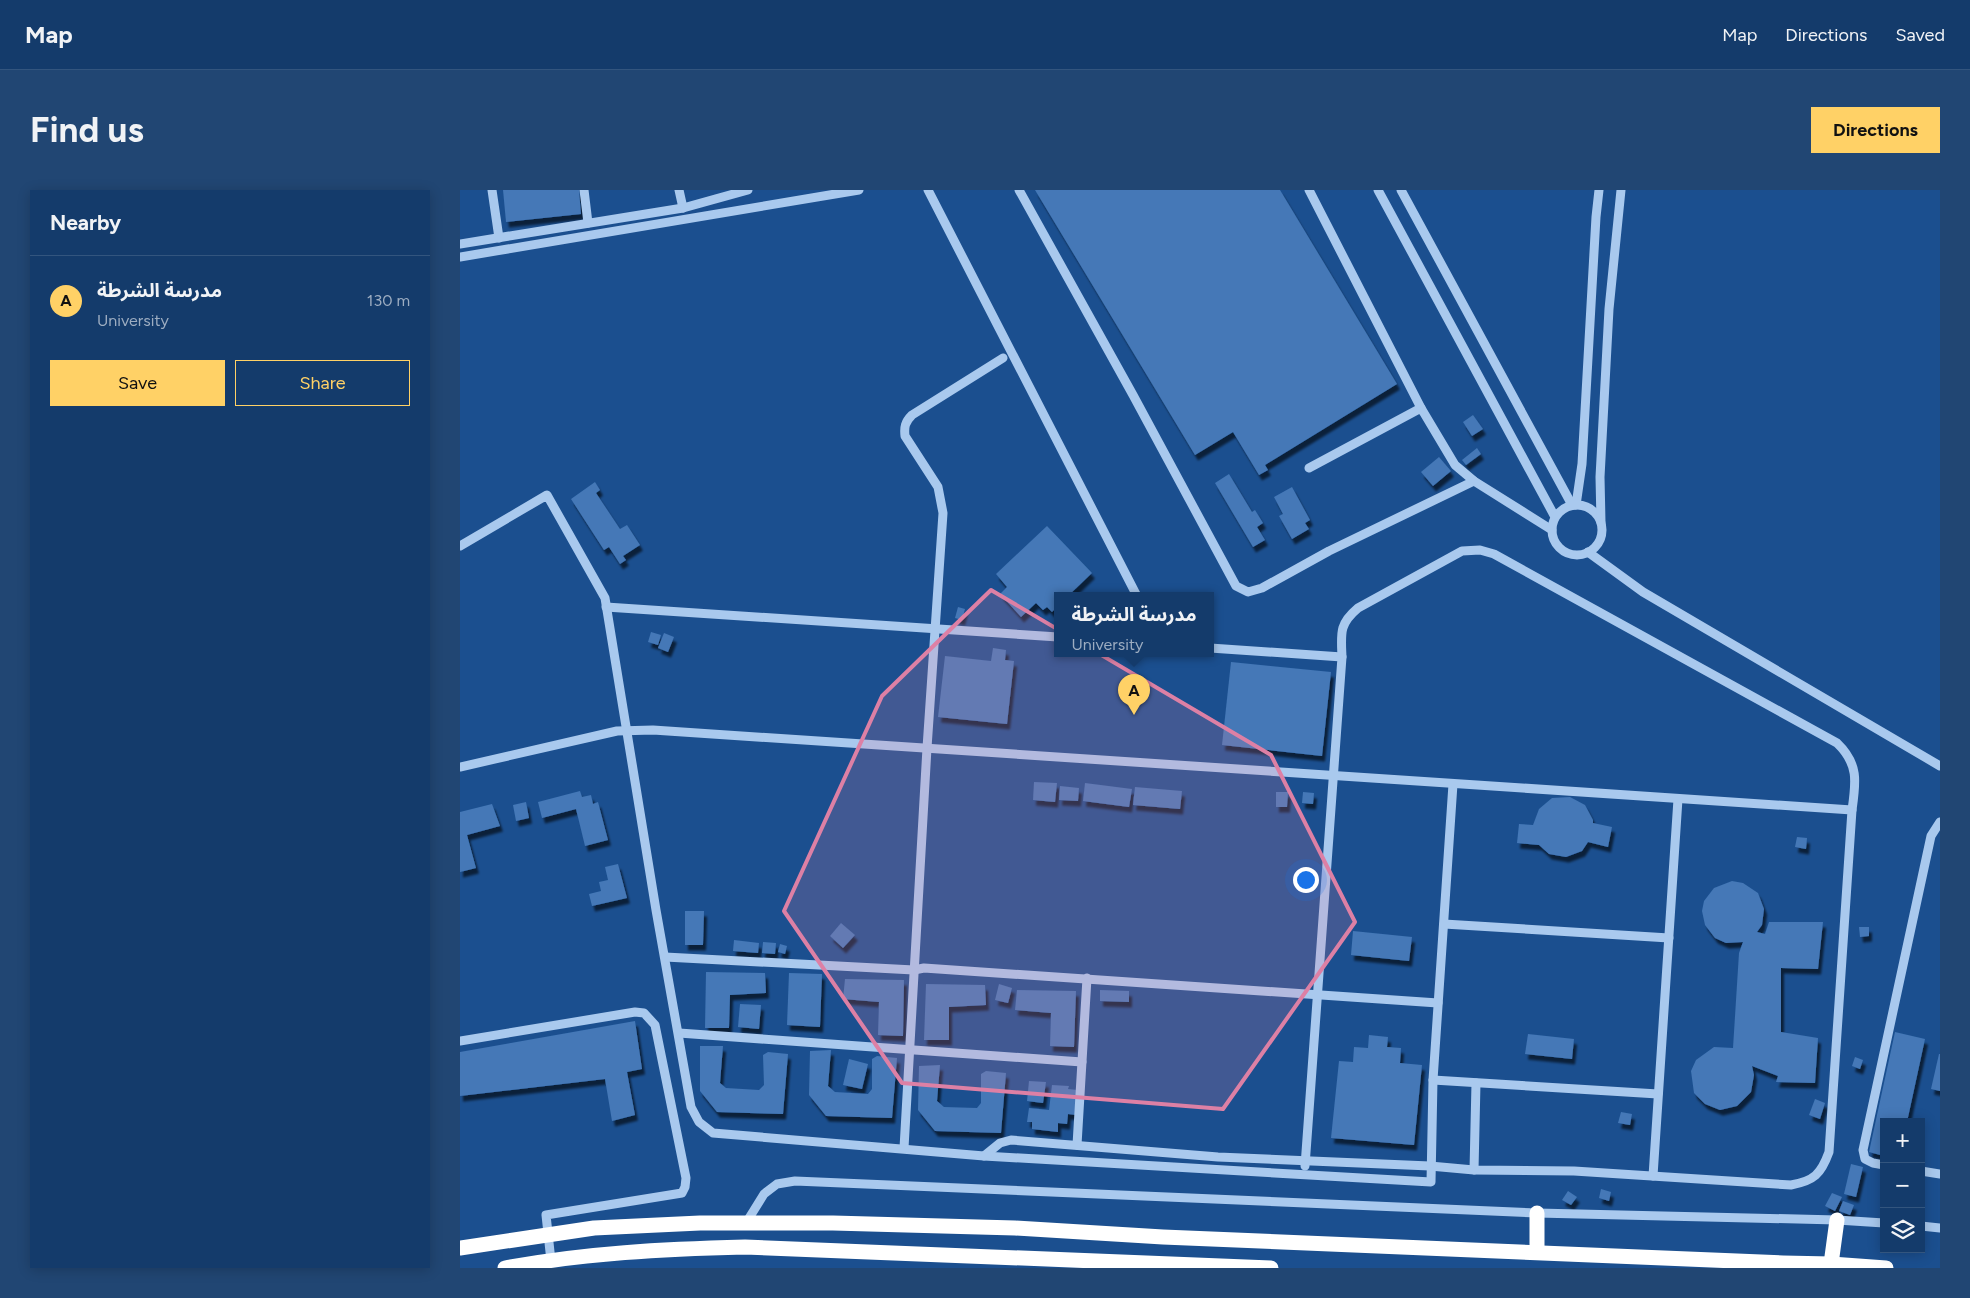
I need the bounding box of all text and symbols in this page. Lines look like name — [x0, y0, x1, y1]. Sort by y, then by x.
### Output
text: Map — [25, 20, 73, 49]
text: Map — [1722, 24, 1757, 46]
text: Directions — [1785, 24, 1867, 46]
text: Saved — [1895, 24, 1945, 46]
button: Directions — [1811, 107, 1940, 153]
text: Find us — [30, 109, 144, 151]
text: Nearby — [50, 210, 121, 235]
text: مدرسة الشرطة — [97, 279, 222, 302]
text: A — [60, 291, 72, 310]
text: 130 m — [367, 291, 410, 310]
text: University — [97, 311, 169, 330]
button: Save — [50, 360, 225, 406]
button: Share — [235, 360, 410, 406]
popup — [1054, 592, 1214, 657]
text: مدرسة الشرطة — [1072, 603, 1196, 626]
text: University — [1072, 635, 1143, 654]
pin: A — [1118, 674, 1150, 715]
your location — [1293, 867, 1319, 893]
map controls — [1880, 1118, 1925, 1253]
button: + — [1880, 1118, 1925, 1163]
button: − — [1880, 1163, 1925, 1208]
button: layers — [1880, 1208, 1925, 1253]

